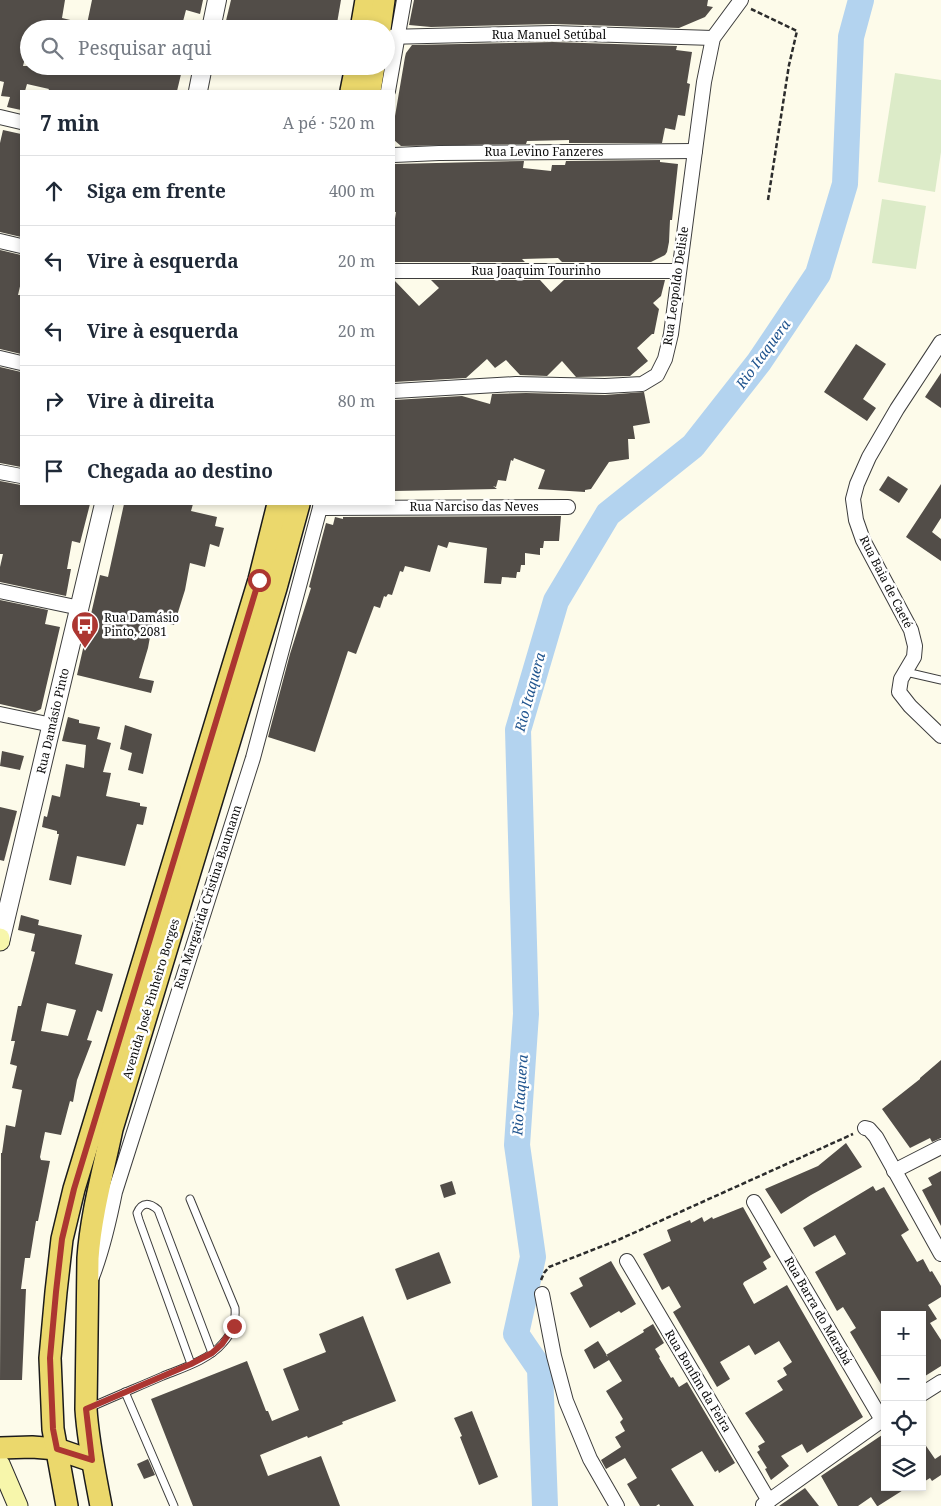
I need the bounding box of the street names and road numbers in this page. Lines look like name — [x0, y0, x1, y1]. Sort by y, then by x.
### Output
street label: Rua Manuel Setúbal — [492, 26, 607, 43]
street label: Rua Levino Fanzeres — [485, 143, 603, 160]
street label: Rua Leopoldo Delisle — [659, 225, 692, 346]
street label: Rua Joaquim Tourinho — [471, 262, 601, 279]
street label: Rua Narciso das Neves — [409, 498, 539, 515]
street label: Rua Baia de Caeté — [856, 533, 917, 631]
street label: Rua Damásio Pinto — [32, 666, 73, 776]
street label: Rua Margarida Cristina Baumann — [170, 802, 245, 991]
street label: Avenida José Pinheiro Borges — [118, 916, 183, 1081]
street label: Rua Barra do Marabá — [780, 1253, 857, 1368]
street label: Rua Bonfim da Feira — [661, 1326, 736, 1435]

